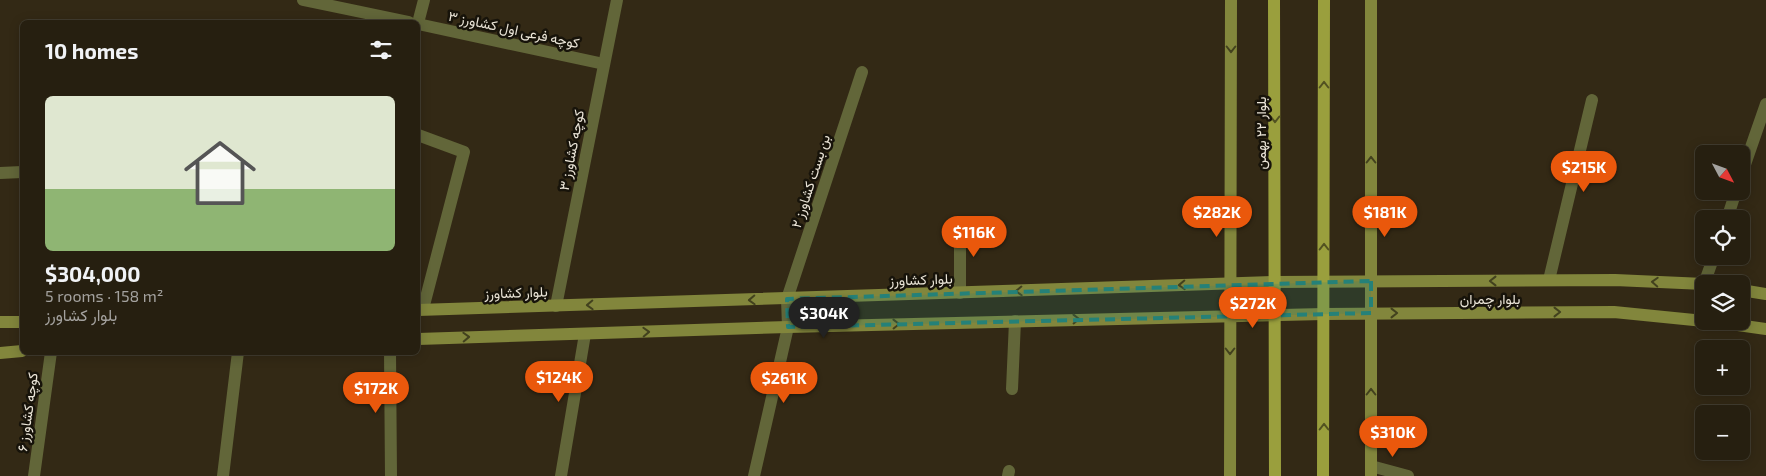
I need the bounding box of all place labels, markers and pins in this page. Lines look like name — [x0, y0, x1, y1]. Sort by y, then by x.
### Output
pin: $215K — [1549, 150, 1619, 193]
pin: $282K — [1182, 196, 1252, 238]
pin: $181K — [1350, 196, 1420, 238]
pin: $116K — [939, 216, 1009, 258]
pin: $272K — [1218, 286, 1288, 329]
pin: $304K — [789, 296, 859, 339]
pin: $124K — [524, 360, 594, 403]
pin: $261K — [749, 362, 819, 404]
pin: $172K — [341, 372, 411, 414]
pin: $310K — [1358, 416, 1428, 458]

